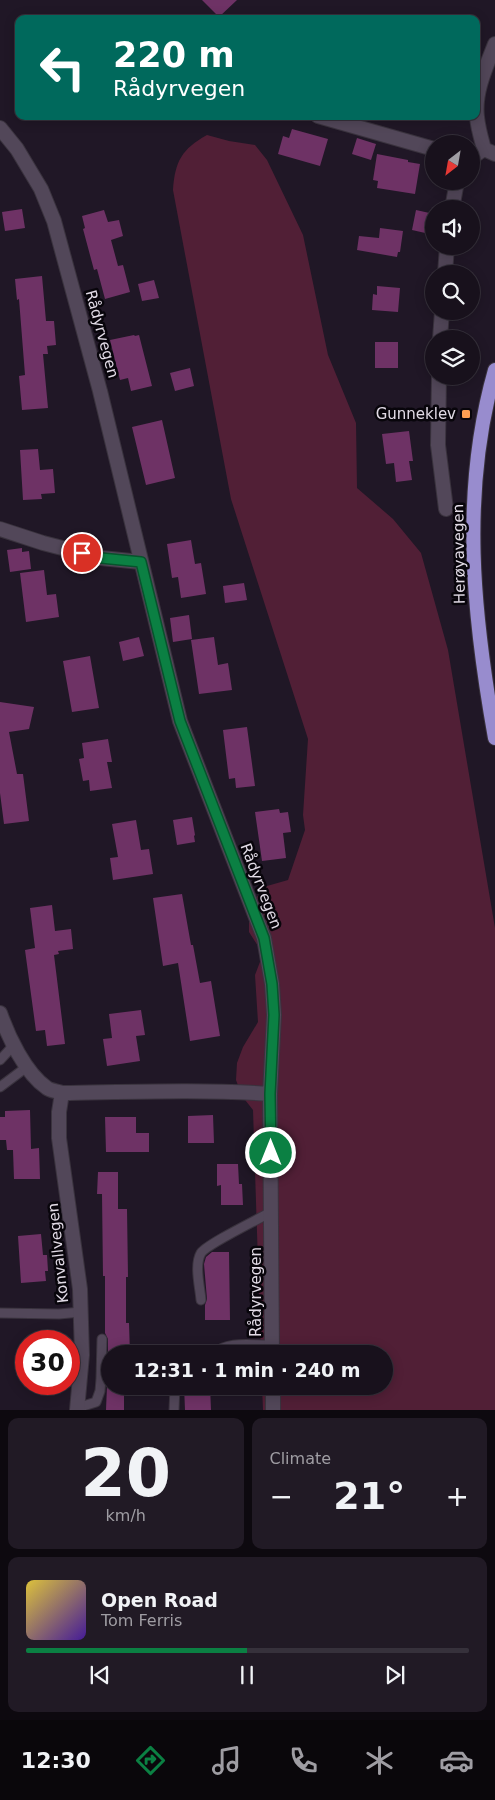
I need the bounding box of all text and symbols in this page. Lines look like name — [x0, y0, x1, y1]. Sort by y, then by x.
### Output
icon: left — [30, 35, 95, 100]
text: 220 m — [113, 35, 235, 75]
text: Rådyrvegen — [113, 76, 245, 101]
north arrow — [425, 135, 480, 190]
map controls — [425, 135, 480, 385]
button: sound — [425, 200, 480, 255]
button: search — [425, 265, 480, 320]
street label: Rådyrvegen — [82, 288, 122, 380]
button: layers — [425, 330, 480, 385]
place label: Gunneklev — [376, 405, 456, 423]
marker: Gunneklev — [460, 408, 472, 420]
street label: Herøyavegen — [449, 504, 469, 604]
pin — [61, 532, 103, 574]
icon: arrive — [68, 539, 96, 567]
street label: Rådyrvegen — [236, 841, 286, 931]
position arrow — [244, 1126, 296, 1178]
street label: Konvallvegen — [44, 1202, 72, 1304]
street label: Rådyrvegen — [247, 1247, 265, 1337]
speed limit sign: 30 — [15, 1330, 80, 1395]
text: 12:31 · 1 min · 240 m — [133, 1359, 361, 1381]
text: 20 — [81, 1436, 171, 1511]
text: Climate — [270, 1449, 331, 1468]
text: 21° — [333, 1474, 405, 1518]
text: − — [270, 1480, 293, 1513]
text: + — [446, 1480, 469, 1513]
text: km/h — [106, 1506, 146, 1525]
text: Open Road — [101, 1589, 218, 1611]
text: Tom Ferris — [101, 1611, 182, 1630]
icon: previous — [86, 1661, 114, 1689]
icon: pause — [233, 1661, 261, 1689]
icon: next — [381, 1661, 409, 1689]
icon: directions — [133, 1743, 168, 1778]
icon: music — [209, 1743, 244, 1778]
icon: phone — [286, 1743, 321, 1778]
icon: climate — [362, 1743, 397, 1778]
icon: car — [439, 1743, 474, 1778]
text: 12:30 — [21, 1748, 91, 1773]

